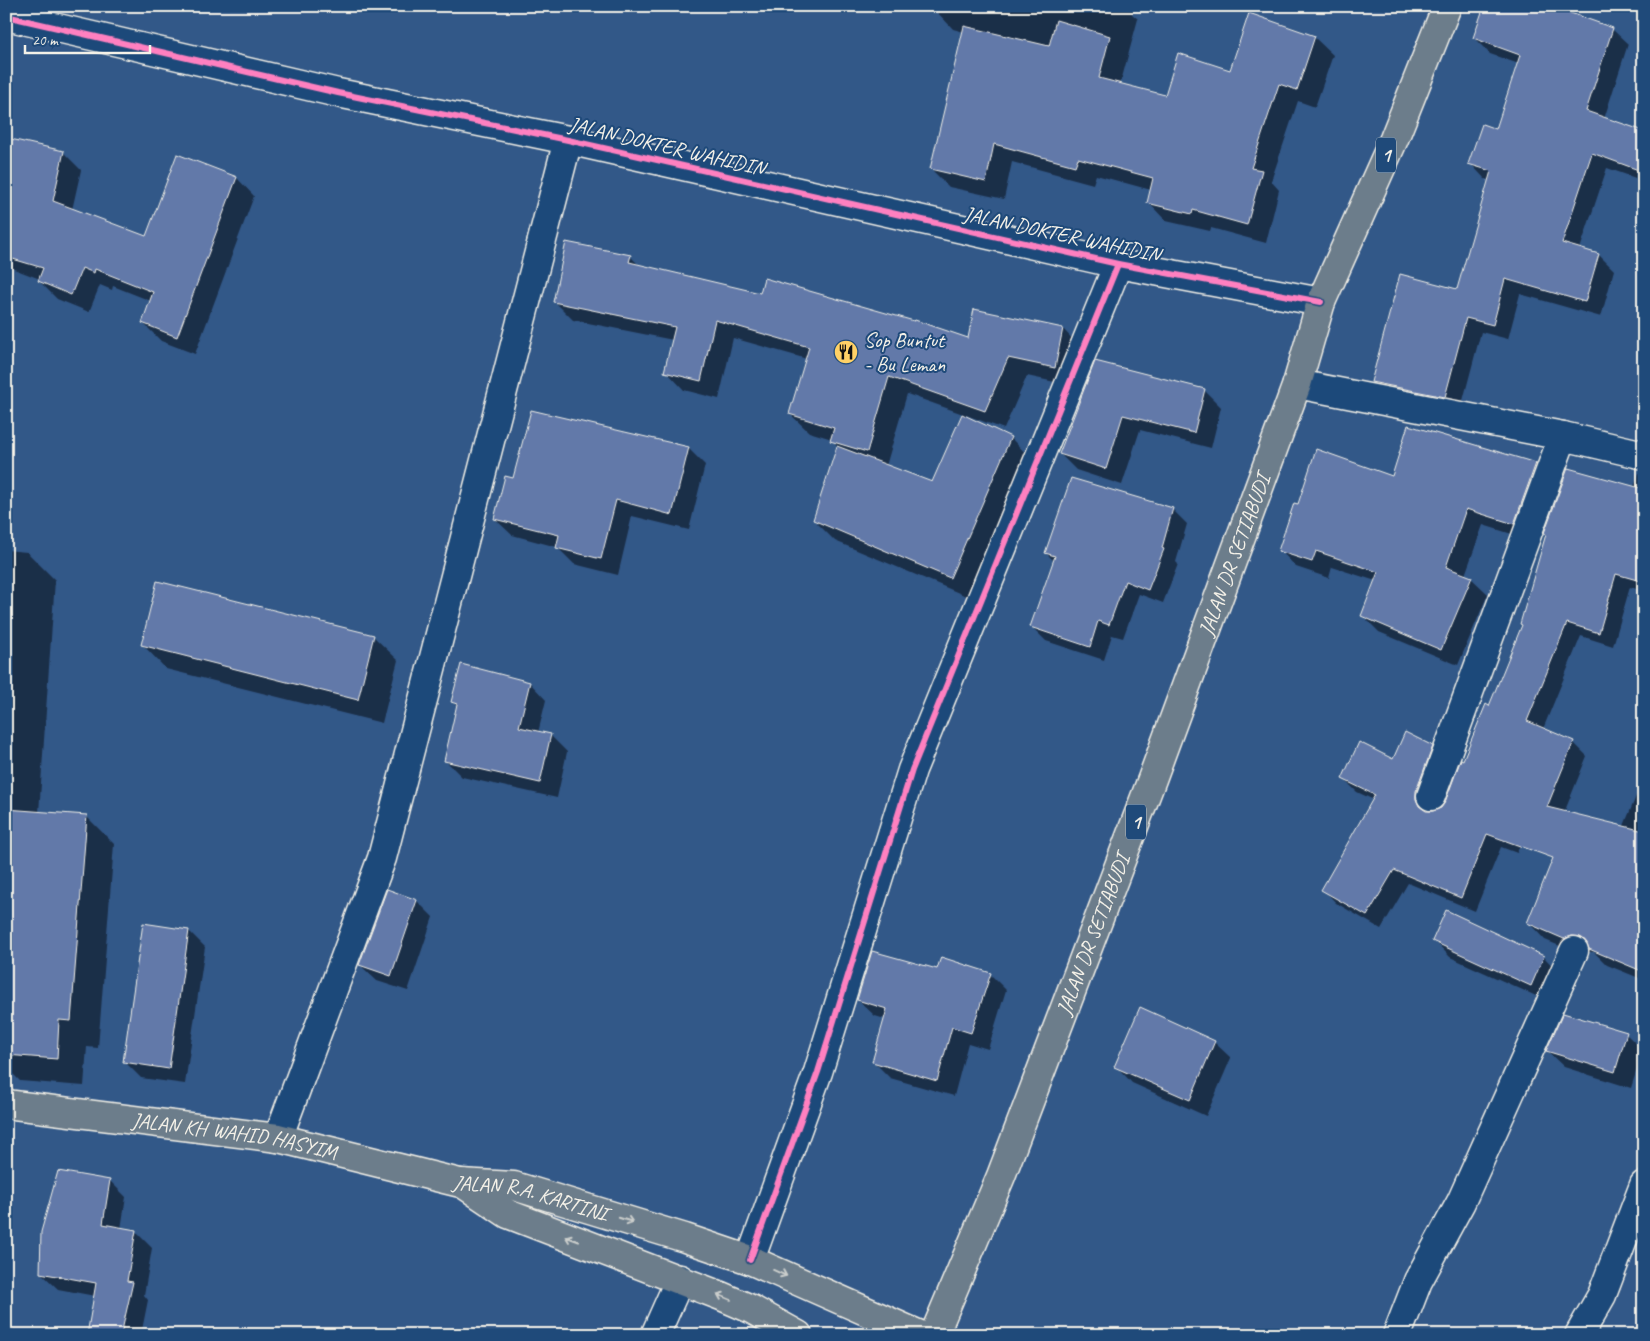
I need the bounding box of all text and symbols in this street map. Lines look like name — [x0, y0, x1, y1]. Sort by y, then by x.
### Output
scale bar — [25, 22, 150, 54]
text: 20 m — [32, 31, 59, 50]
street label: JALAN DOKTER WAHIDIN — [566, 111, 770, 182]
road number: 1 — [1376, 138, 1396, 172]
street label: JALAN DOKTER WAHIDIN — [960, 200, 1166, 268]
place label: Sop Buntut - Bu Leman — [864, 327, 946, 377]
restaurant icon: Sop Buntut - Bu Leman — [833, 339, 859, 365]
street label: JALAN DR SETIABUDI — [1192, 466, 1277, 640]
road number: 1 — [1126, 804, 1146, 840]
street label: JALAN DR SETIABUDI — [1050, 846, 1137, 1020]
street label: JALAN KH WAHID HASYIM — [130, 1107, 341, 1165]
street label: JALAN R.A. KARTINI — [450, 1169, 615, 1228]
one-way arrow — [618, 1216, 634, 1226]
one-way arrow — [565, 1233, 580, 1243]
one-way arrow — [772, 1269, 787, 1279]
one-way arrow — [717, 1292, 732, 1301]

